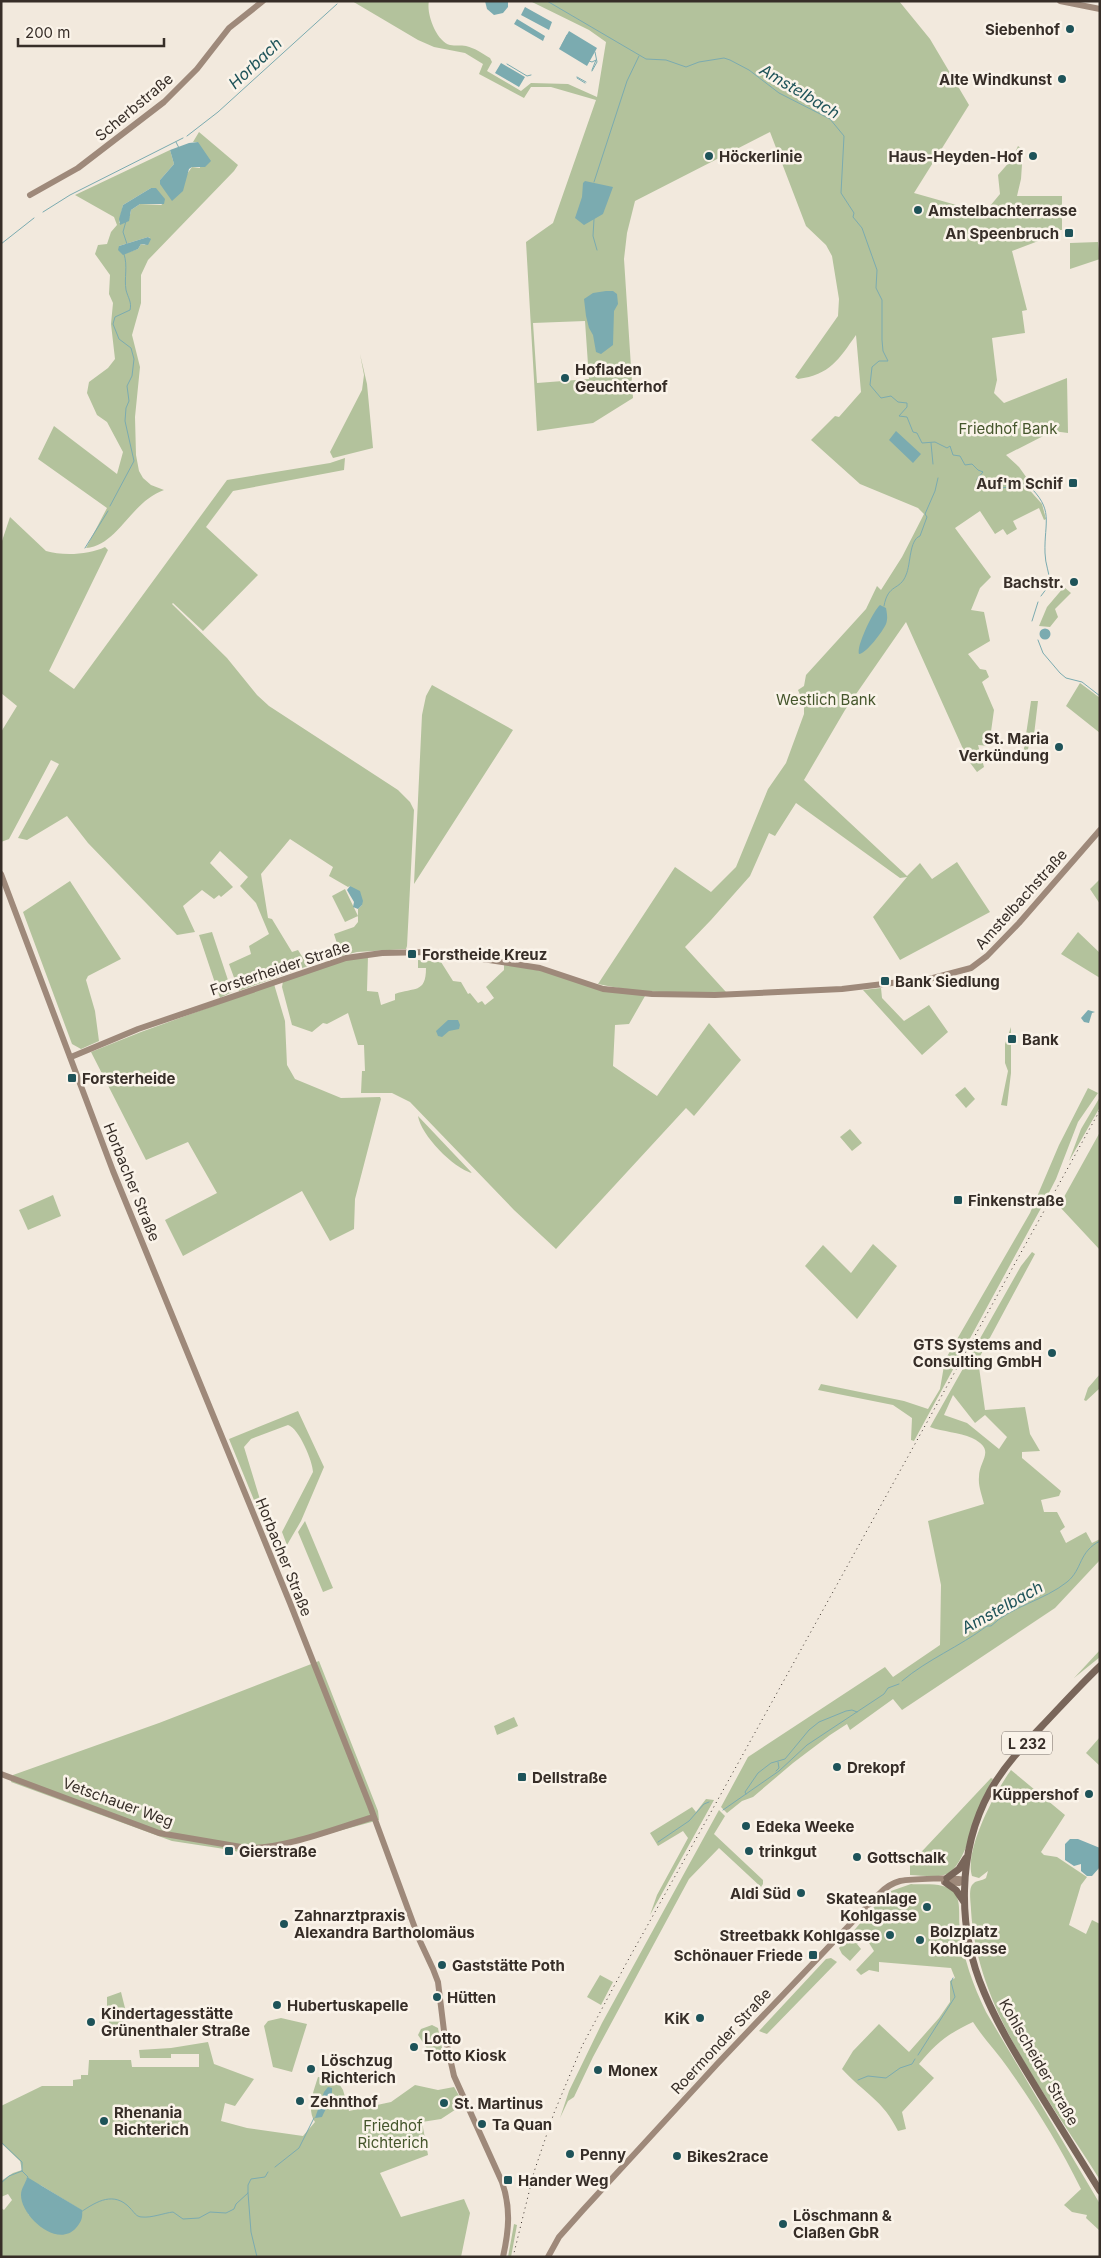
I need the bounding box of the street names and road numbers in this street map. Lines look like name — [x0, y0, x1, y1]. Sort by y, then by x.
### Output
street label: Scherbstraße — [91, 69, 177, 145]
street label: Amstelbachstraße — [971, 845, 1071, 953]
street label: Forsterheider Straße — [208, 936, 352, 1000]
street label: Horbacher Straße — [100, 1120, 164, 1244]
street label: Horbacher Straße — [252, 1495, 316, 1619]
road number: L 232 — [1002, 1732, 1052, 1755]
street label: Vetschauer Weg — [60, 1773, 176, 1831]
street label: Roermonder Straße — [667, 1984, 775, 2098]
street label: Kohlscheider Straße — [995, 1995, 1083, 2129]

